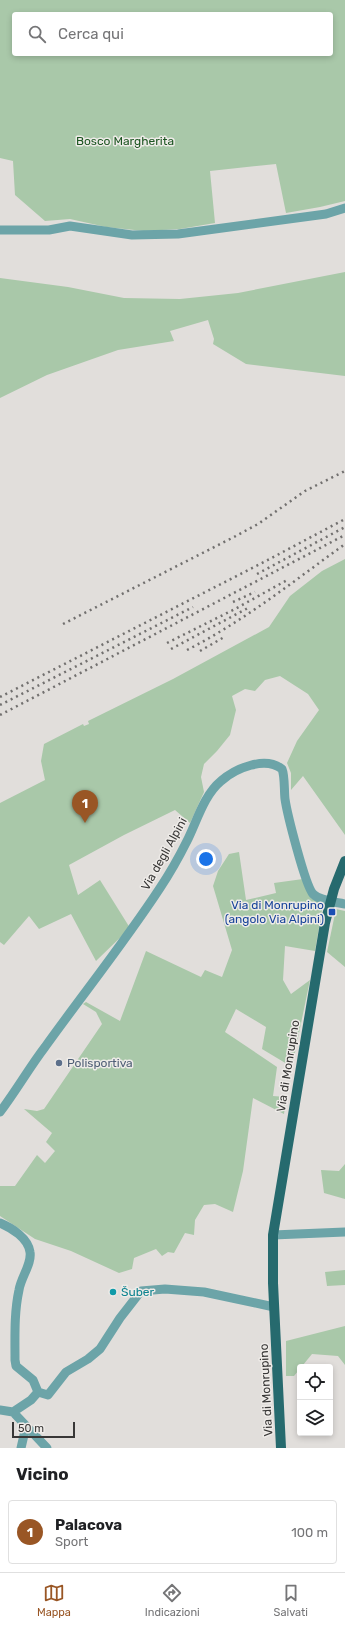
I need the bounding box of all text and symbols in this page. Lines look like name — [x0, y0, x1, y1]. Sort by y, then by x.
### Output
search box — [12, 12, 333, 56]
icon: search — [26, 23, 48, 45]
text: Cerca qui — [58, 25, 124, 43]
park label: Bosco Margherita — [76, 134, 174, 148]
pin: 1 — [72, 790, 98, 823]
street label: Via degli Alpini — [138, 815, 190, 893]
your location — [196, 849, 216, 869]
place label: Via di Monrupino (angolo Via Alpini) — [225, 898, 324, 926]
marker: Via di Monrupino (angolo Via Alpini) — [327, 907, 337, 917]
street label: Via di Monrupino — [274, 1019, 302, 1113]
place label: Polisportiva — [67, 1056, 133, 1070]
marker: Polisportiva — [54, 1058, 64, 1068]
place label: Šuber — [121, 1285, 155, 1299]
marker: Šuber — [108, 1287, 118, 1297]
street label: Via di Monrupino — [257, 1343, 275, 1437]
map controls — [297, 1364, 333, 1436]
button: locate — [297, 1364, 333, 1400]
button: layers — [297, 1400, 333, 1436]
scale bar — [12, 1420, 75, 1439]
text: 50 m — [18, 1422, 44, 1435]
text: Vicino — [16, 1464, 69, 1484]
text: Palacova — [55, 1516, 122, 1534]
text: 1 — [27, 1525, 33, 1540]
text: 100 m — [291, 1525, 328, 1540]
text: Sport — [55, 1534, 88, 1549]
tab: Mappa — [37, 1582, 71, 1619]
tab: Indicazioni — [145, 1582, 200, 1619]
tab: Salvati — [274, 1582, 308, 1619]

